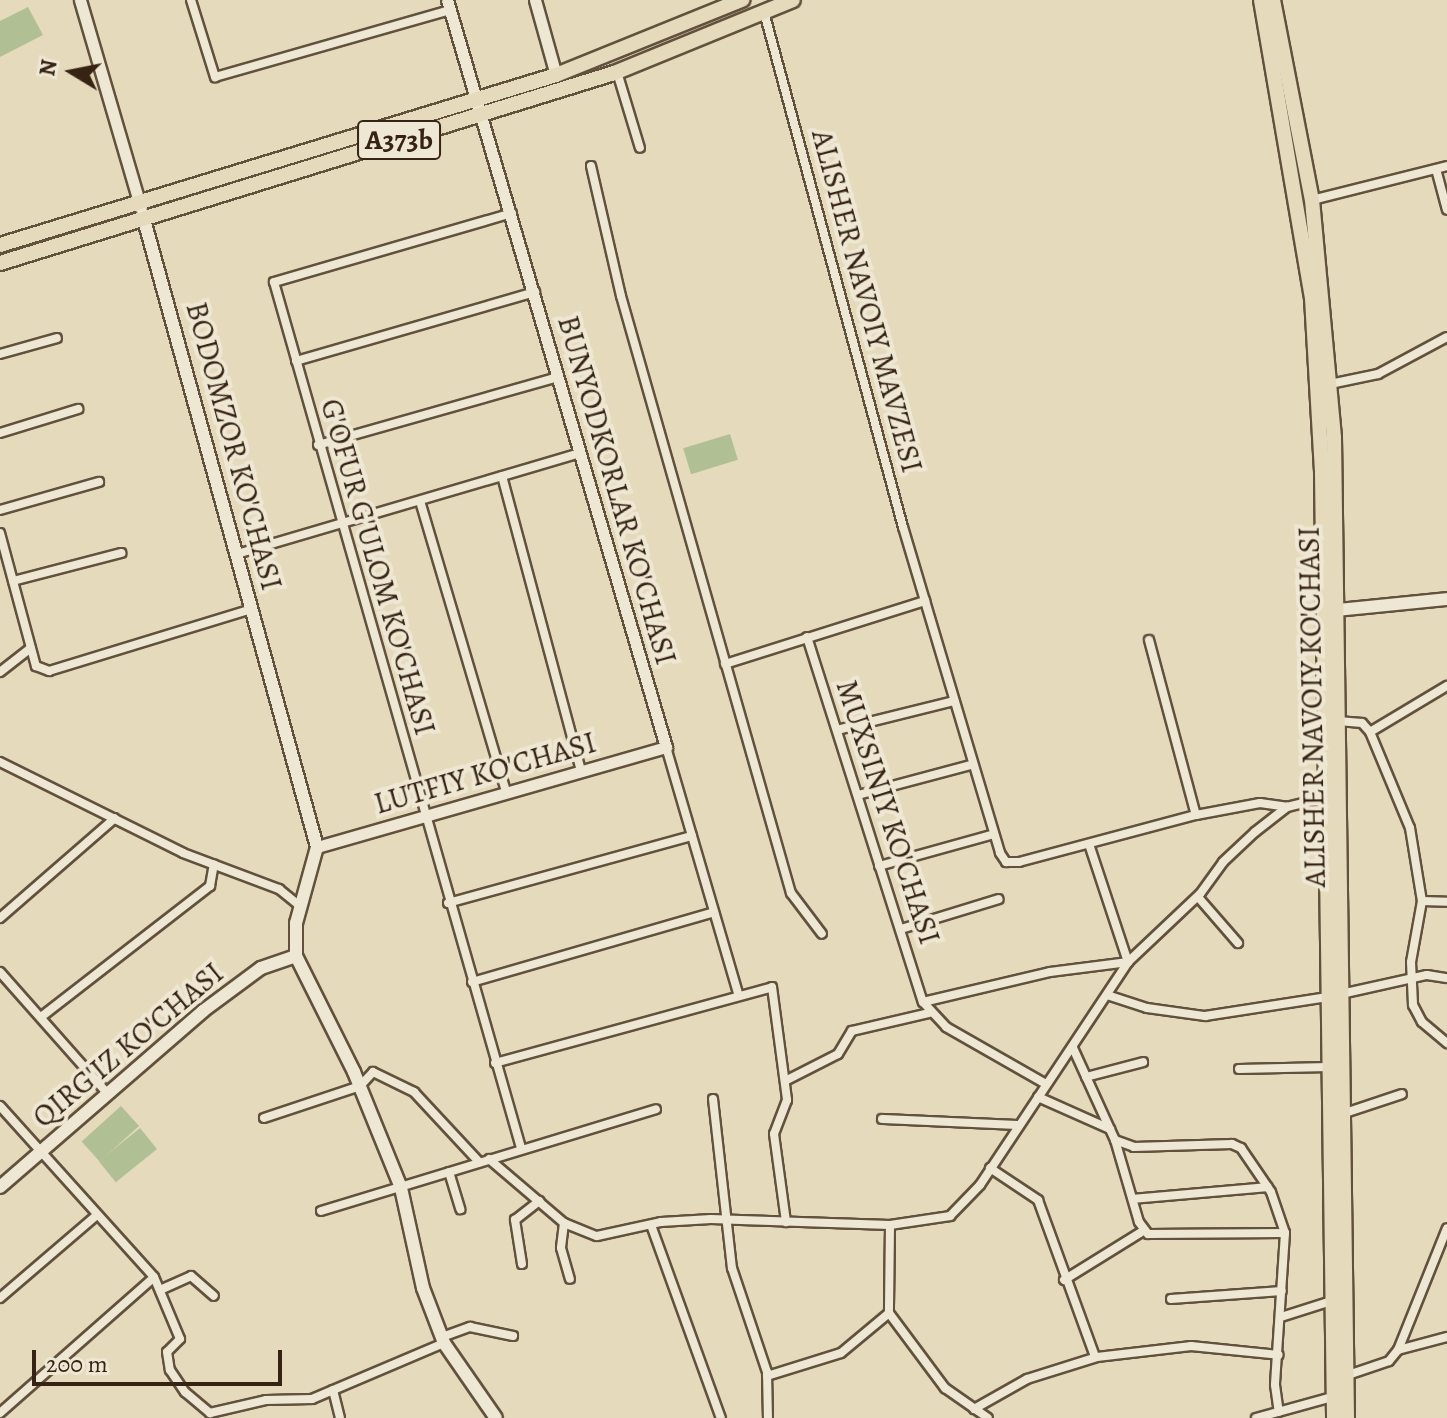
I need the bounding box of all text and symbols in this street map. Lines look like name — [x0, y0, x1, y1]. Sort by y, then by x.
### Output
north arrow — [32, 32, 112, 112]
text: N — [32, 57, 65, 78]
road number: A373b — [357, 116, 441, 164]
street label: ALISHER NAVOIY MAVZESI — [804, 126, 930, 476]
street label: BODOMZOR KO'CHASI — [178, 298, 290, 594]
street label: BUNYODKORLAR KO'CHASI — [550, 311, 684, 669]
street label: G'OFUR G'ULOM KO'CHASI — [313, 395, 443, 739]
street label: ALISHER NAVOIY KO'CHASI — [1291, 526, 1333, 888]
street label: MUXSINIY KO'CHASI — [828, 675, 948, 949]
street label: LUTFIY KO'CHASI — [370, 724, 600, 822]
street label: QIRG'IZ KO'CHASI — [25, 955, 231, 1135]
scale bar — [36, 1334, 286, 1384]
text: 200 m — [46, 1348, 108, 1380]

